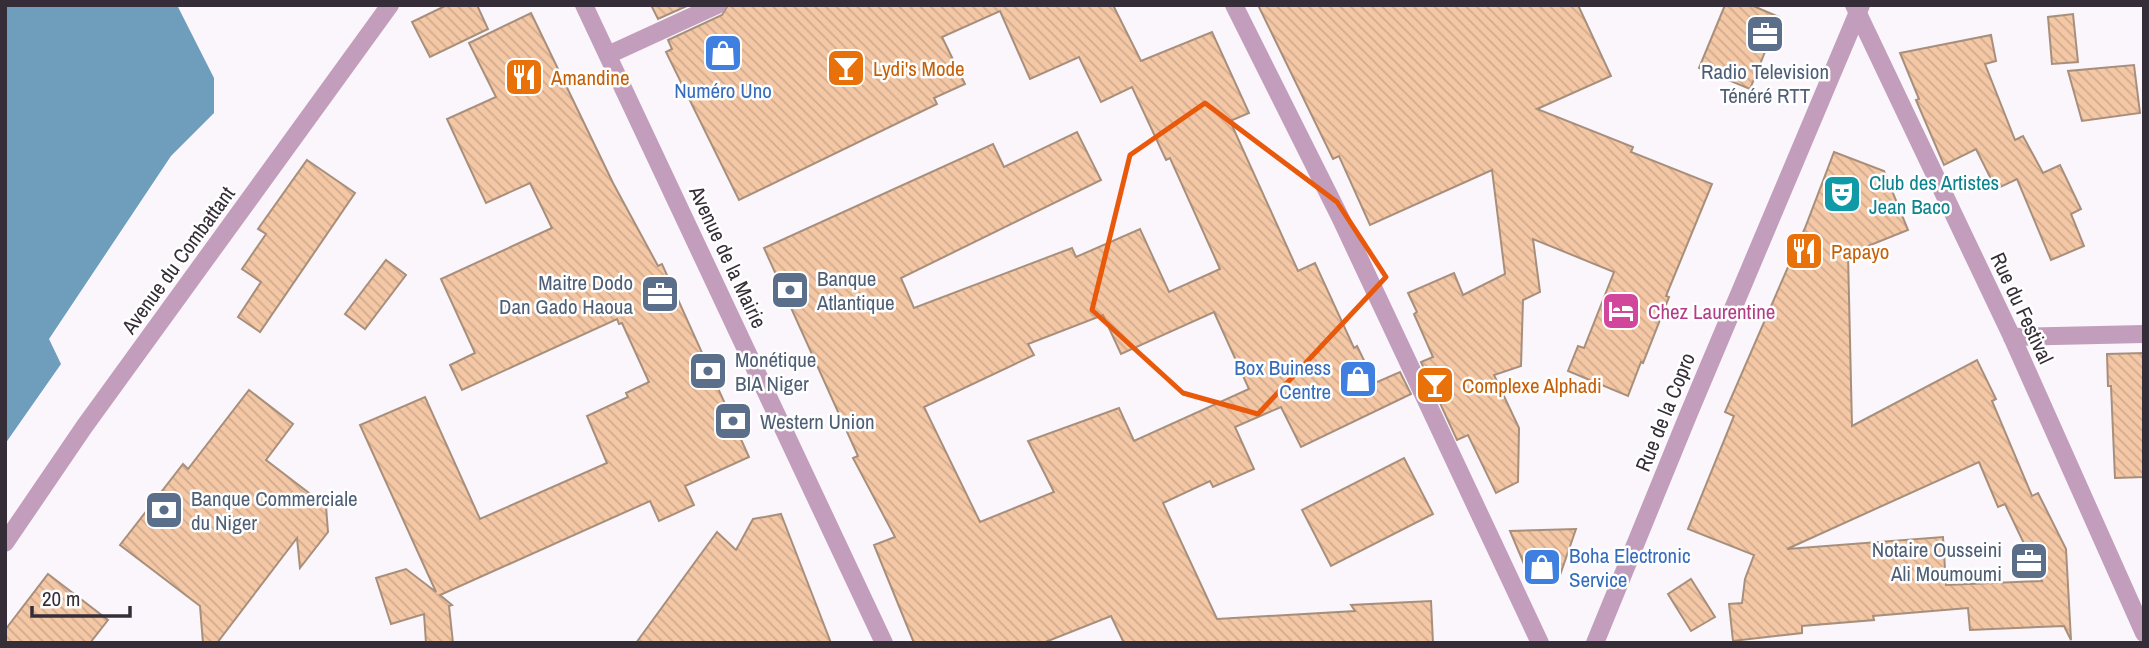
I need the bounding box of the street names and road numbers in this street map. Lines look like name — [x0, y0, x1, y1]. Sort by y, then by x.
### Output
street label: Avenue du Combattant — [114, 180, 242, 340]
street label: Avenue de la Mairie — [682, 180, 774, 333]
street label: Rue du Festival — [1984, 248, 2060, 368]
street label: Rue de la Copro — [1628, 348, 1702, 476]

